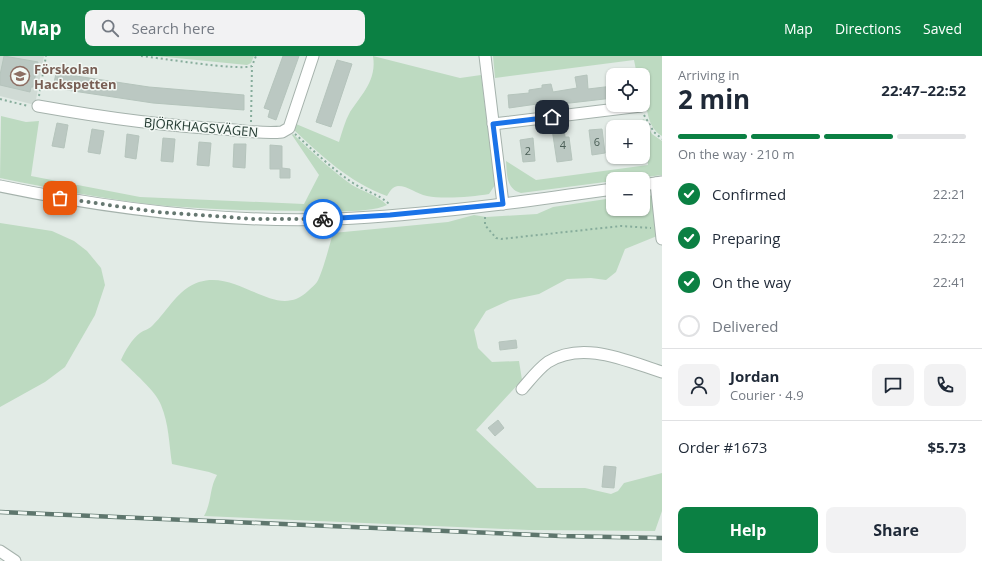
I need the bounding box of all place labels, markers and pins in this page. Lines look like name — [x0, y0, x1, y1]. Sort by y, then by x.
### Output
place label: Förskolan Hackspetten — [34, 60, 116, 93]
school or university icon: Förskolan Hackspetten — [9, 65, 31, 87]
pin — [535, 100, 569, 134]
pin — [43, 181, 77, 215]

